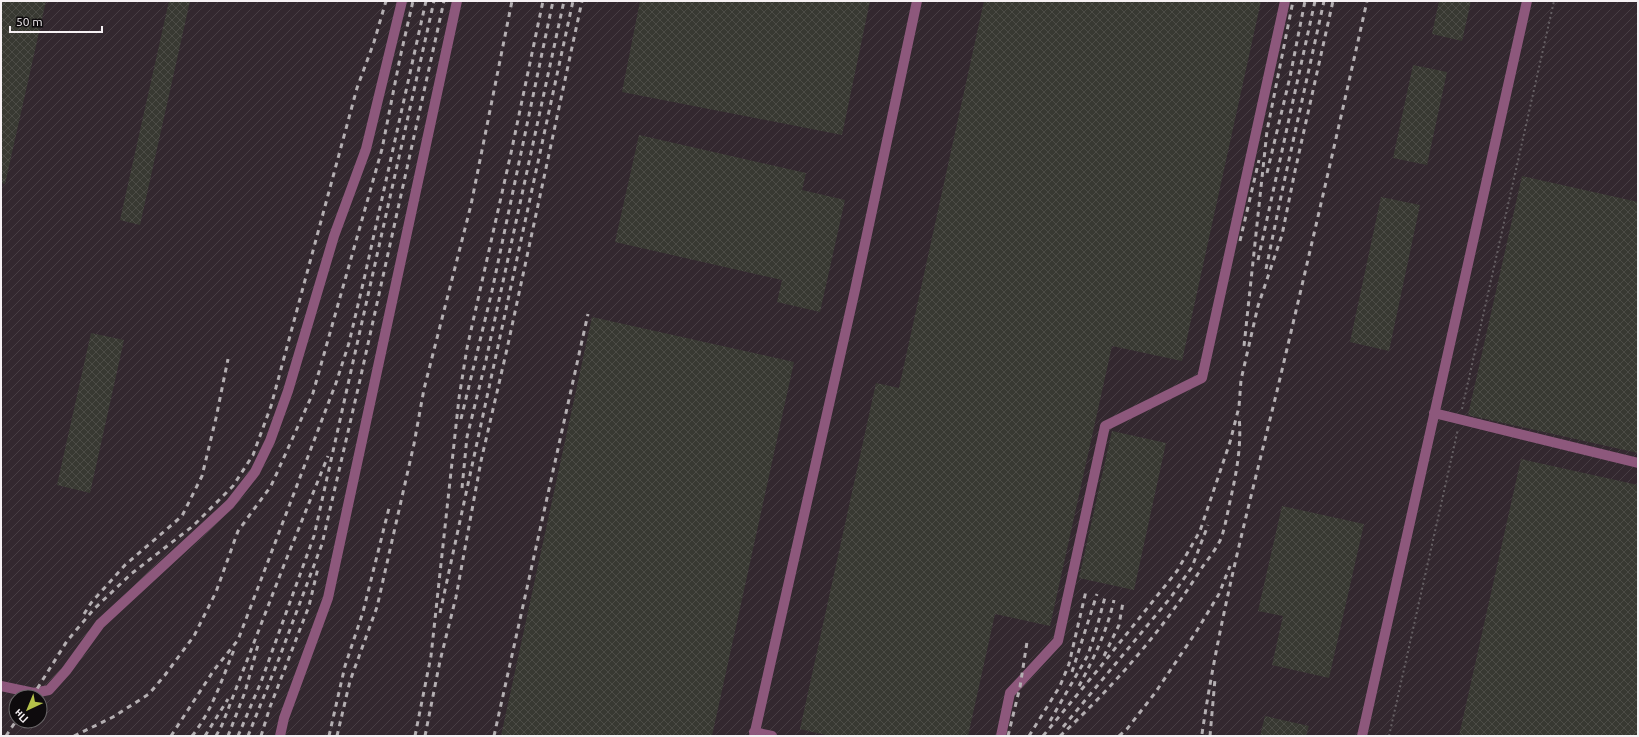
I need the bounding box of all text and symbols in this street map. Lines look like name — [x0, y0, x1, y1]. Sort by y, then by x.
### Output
scale bar — [10, 8, 102, 34]
text: 50 m — [16, 15, 43, 28]
north arrow — [8, 689, 48, 729]
text: Пн — [12, 707, 30, 726]

